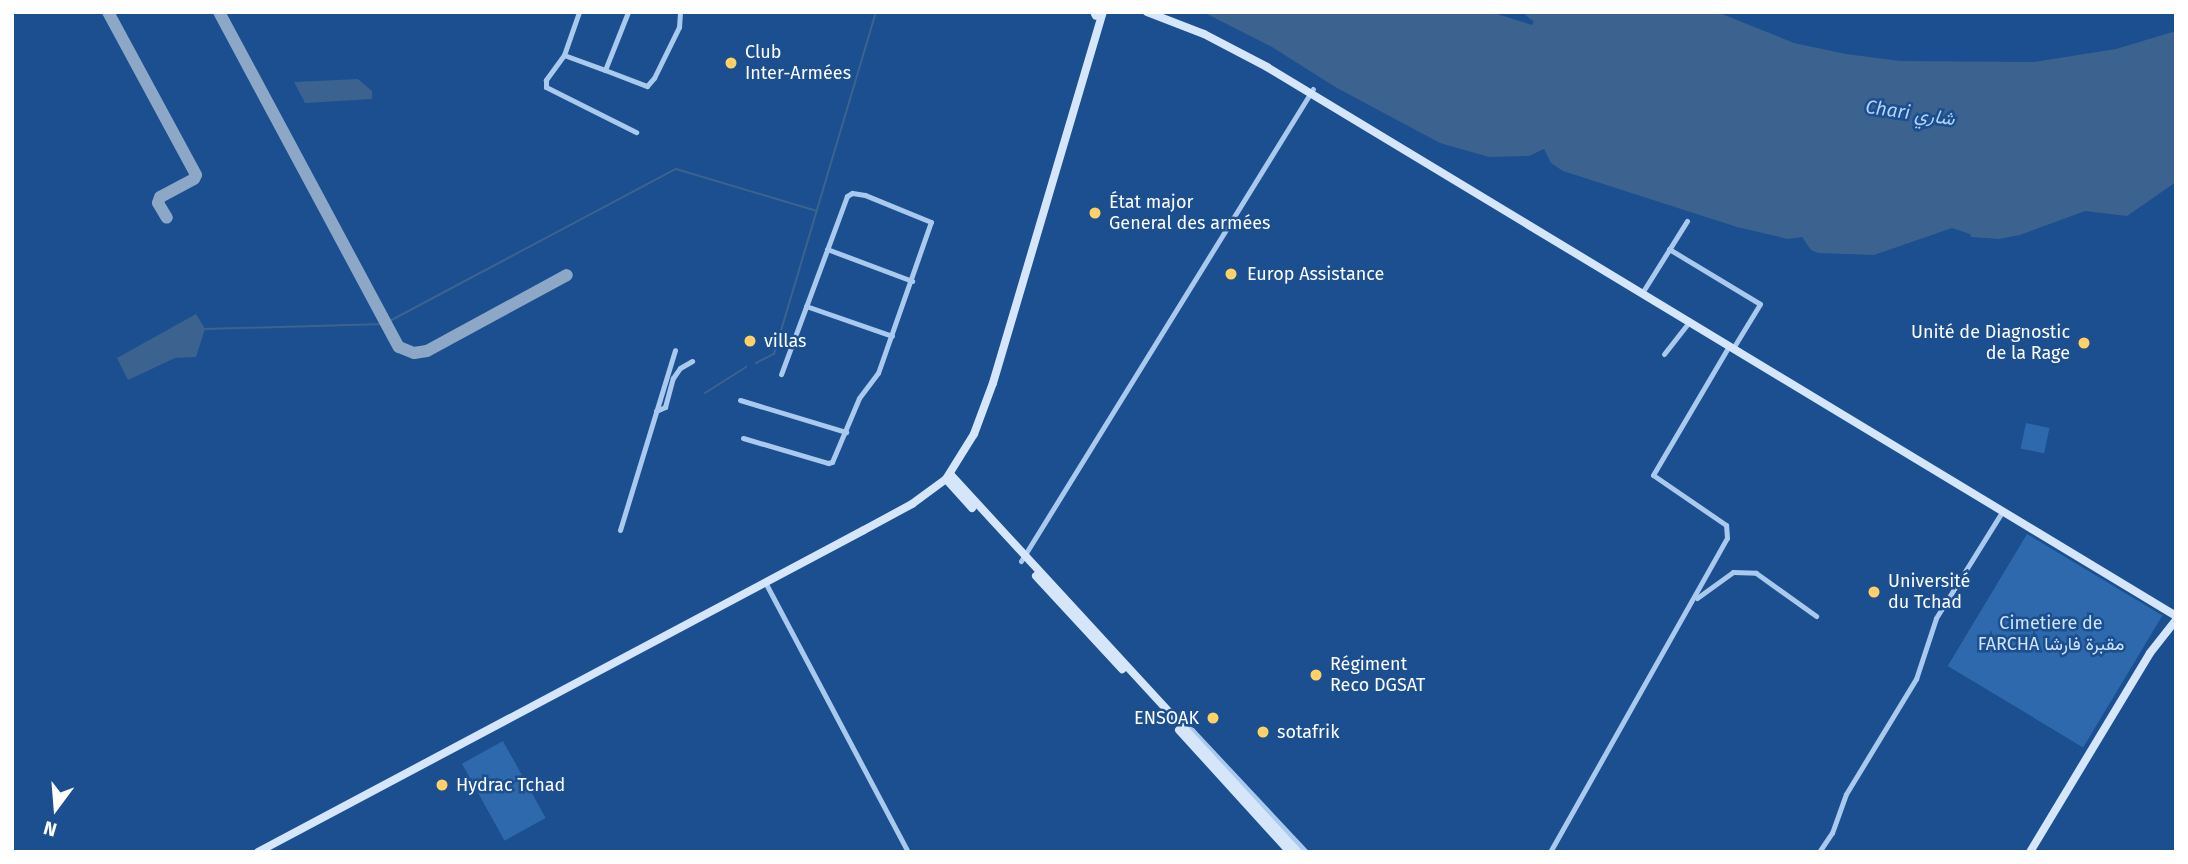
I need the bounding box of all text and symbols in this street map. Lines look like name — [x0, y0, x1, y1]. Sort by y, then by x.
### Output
place label: Club Inter-Armées — [745, 42, 851, 84]
marker: Club Inter-Armées — [723, 55, 739, 71]
water label: Chari شاري — [1864, 95, 1956, 131]
place label: État major General des armées — [1109, 192, 1270, 234]
marker: État major General des armées — [1087, 205, 1103, 221]
place label: Europ Assistance — [1247, 263, 1384, 285]
marker: Europ Assistance — [1221, 264, 1241, 284]
place label: Unité de Diagnostic de la Rage — [1911, 322, 2070, 364]
place label: villas — [764, 330, 806, 352]
marker: villas — [742, 333, 758, 349]
marker: Unité de Diagnostic de la Rage — [2076, 335, 2092, 351]
place label: Université du Tchad — [1888, 571, 1970, 614]
marker: Université du Tchad — [1866, 584, 1882, 600]
park label: Cimetiere de FARCHA مقبرة فارشا — [1978, 613, 2124, 656]
place label: Régiment Reco DGSAT — [1330, 654, 1425, 696]
marker: Régiment Reco DGSAT — [1308, 667, 1324, 683]
place label: ENSOAK — [1134, 707, 1199, 729]
marker: ENSOAK — [1205, 710, 1221, 726]
place label: sotafrik — [1277, 721, 1339, 743]
marker: sotafrik — [1255, 724, 1271, 740]
north arrow — [21, 773, 91, 843]
place label: Hydrac Tchad — [456, 774, 565, 796]
marker: Hydrac Tchad — [434, 777, 450, 793]
text: N — [41, 816, 59, 841]

